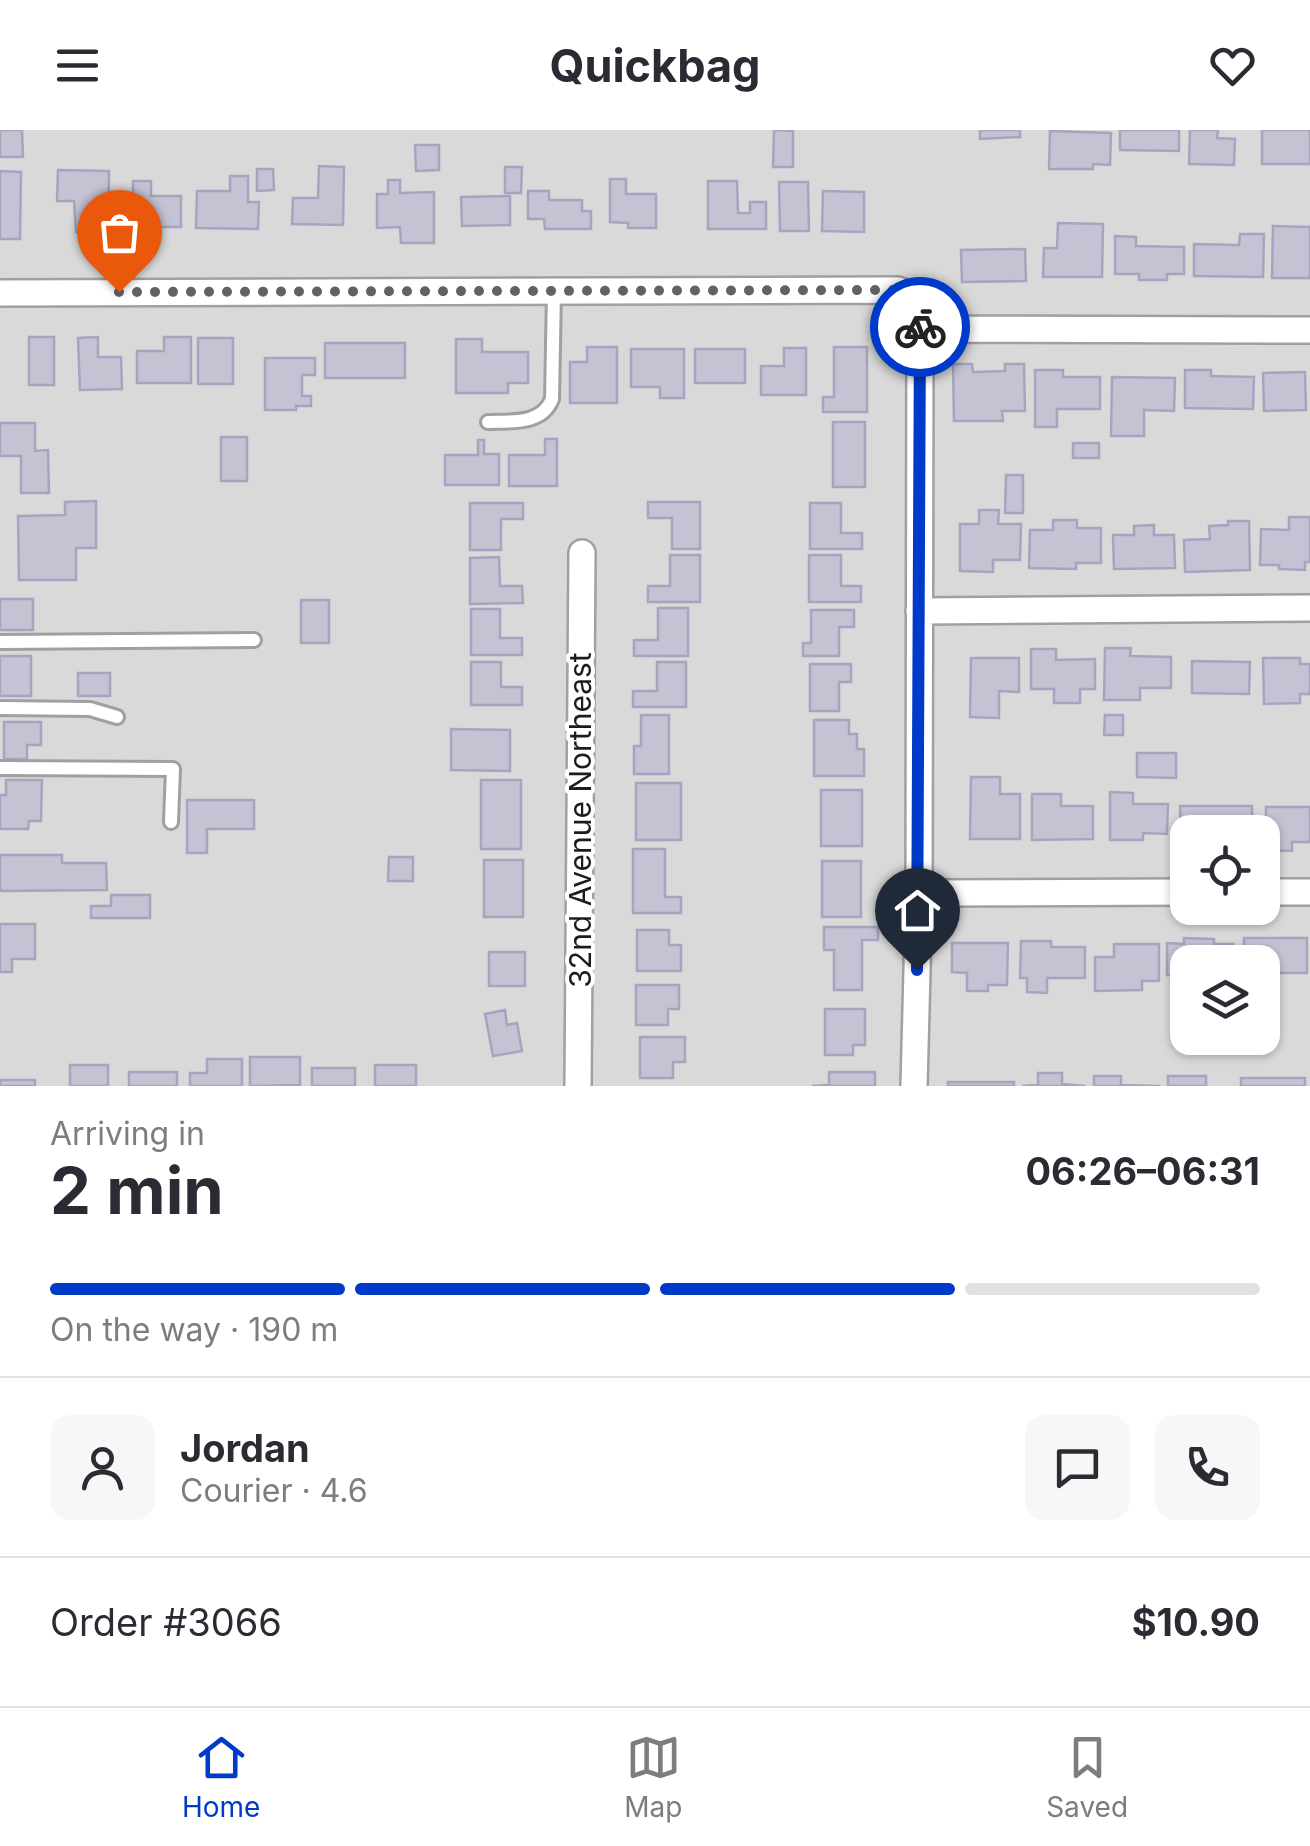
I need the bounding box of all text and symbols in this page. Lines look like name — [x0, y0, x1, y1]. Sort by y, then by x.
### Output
icon: menu — [50, 38, 105, 93]
text: Quickbag — [549, 38, 761, 93]
icon: heart — [1205, 38, 1260, 93]
pin — [77, 190, 162, 293]
icon: bag — [92, 205, 147, 260]
courier — [870, 277, 970, 377]
icon: bike — [893, 300, 948, 355]
street label: 32nd Avenue Northeast — [562, 652, 598, 988]
map controls — [1170, 815, 1280, 1055]
button: locate — [1170, 815, 1280, 925]
pin — [875, 868, 960, 971]
icon: home — [890, 883, 945, 938]
button: layers — [1170, 945, 1280, 1055]
text: Arriving in — [50, 1114, 205, 1153]
text: 06:26–06:31 — [1025, 1148, 1260, 1194]
text: 2 min — [50, 1151, 224, 1230]
text: On the way · 190 m — [50, 1310, 338, 1349]
button: person — [50, 1415, 155, 1520]
button: chat — [1025, 1415, 1130, 1520]
button: phone — [1155, 1415, 1260, 1520]
text: Jordan — [180, 1425, 310, 1471]
text: Courier · 4.6 — [180, 1471, 368, 1510]
text: Order #3066 — [50, 1599, 282, 1645]
text: $10.90 — [1132, 1599, 1260, 1645]
tab: Home — [182, 1730, 260, 1824]
tab: Map — [624, 1730, 682, 1824]
tab: Saved — [1046, 1730, 1128, 1824]

